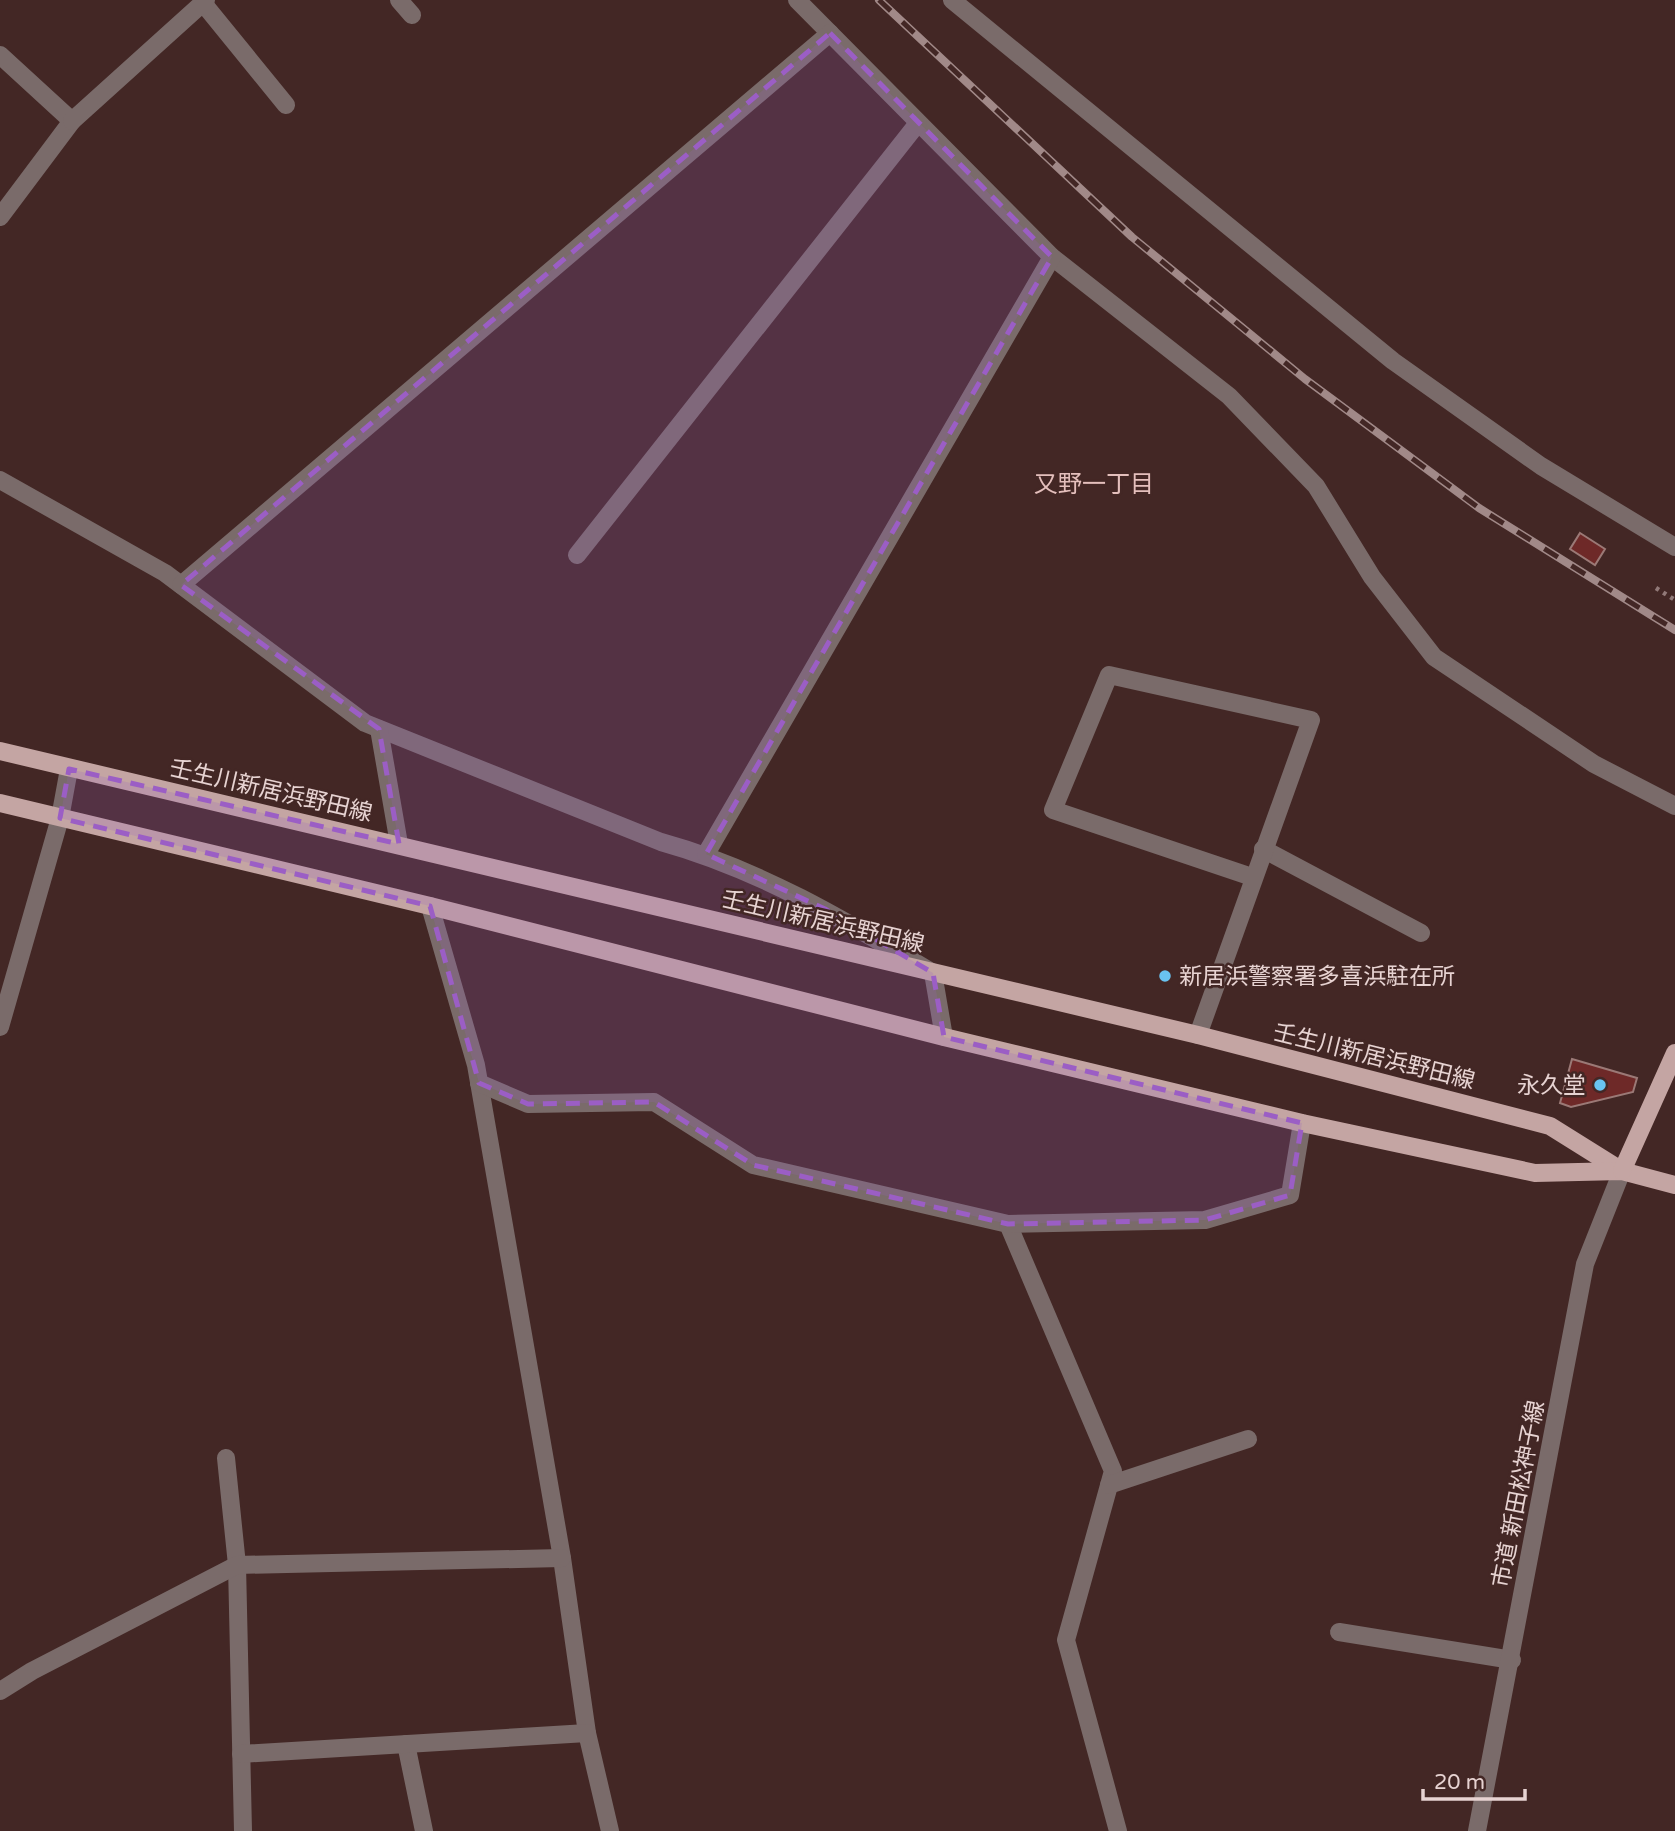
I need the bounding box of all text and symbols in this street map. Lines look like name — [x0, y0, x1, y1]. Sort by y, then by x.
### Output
district label: 又野一丁目 — [1034, 470, 1154, 499]
street label: 壬生川新居浜野田線 — [167, 754, 375, 828]
street label: 壬生川新居浜野田線 — [719, 885, 927, 959]
place label: 新居浜警察署多喜浜駐在所 — [1179, 963, 1455, 991]
marker: 新居浜警察署多喜浜駐在所 — [1157, 968, 1173, 984]
street label: 壬生川新居浜野田線 — [1270, 1018, 1478, 1096]
place label: 永久堂 — [1517, 1072, 1586, 1100]
marker: 永久堂 — [1592, 1077, 1608, 1093]
street label: 市道 新田松神子線 — [1487, 1398, 1551, 1590]
scale bar — [1423, 1758, 1524, 1802]
text: 20 m — [1434, 1770, 1485, 1795]

